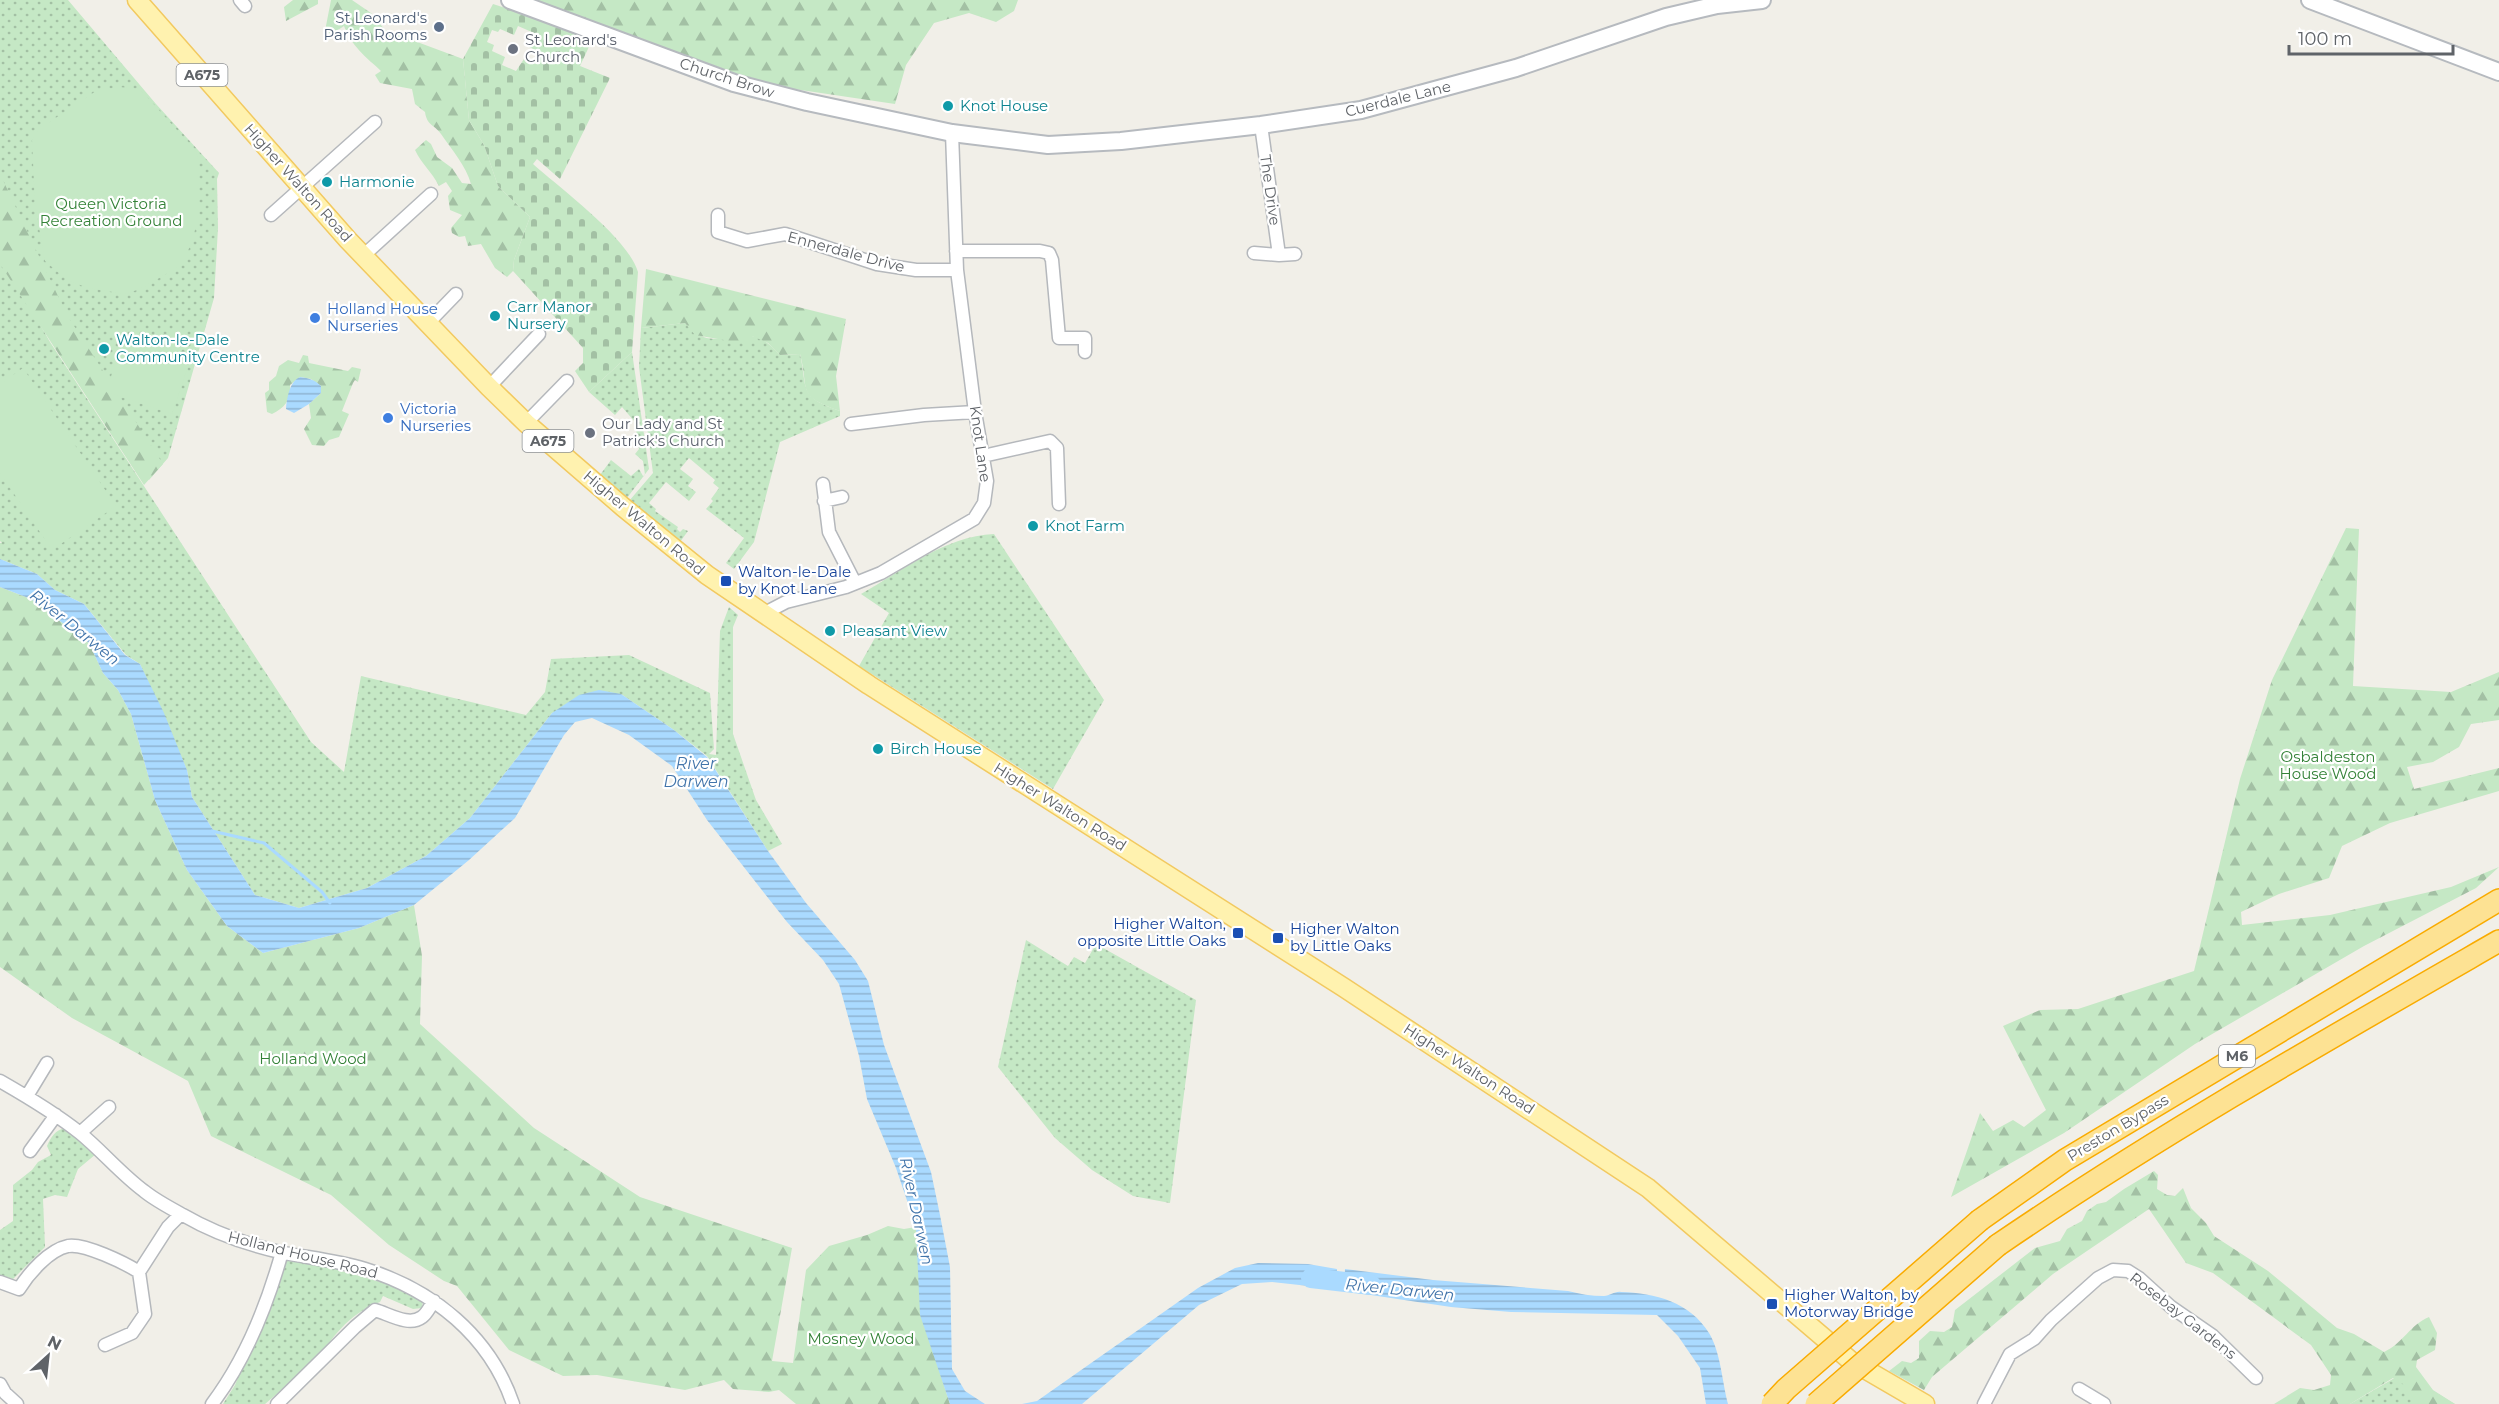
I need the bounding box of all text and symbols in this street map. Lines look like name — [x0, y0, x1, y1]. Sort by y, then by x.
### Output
place label: St Leonard's Parish Rooms — [323, 8, 427, 44]
scale bar — [2289, 18, 2452, 56]
marker: St Leonard's Parish Rooms — [432, 20, 446, 34]
text: 100 m — [2298, 28, 2352, 50]
place label: St Leonard's Church — [525, 30, 617, 66]
marker: St Leonard's Church — [506, 42, 520, 56]
street label: Church Brow — [677, 53, 778, 102]
road number: A675 — [176, 64, 228, 86]
street label: Cuerdale Lane — [1343, 76, 1453, 121]
place label: Knot House — [960, 96, 1048, 115]
marker: Knot House — [941, 99, 955, 113]
street label: Higher Walton Road — [240, 120, 357, 246]
street label: The Drive — [1256, 153, 1285, 226]
place label: Harmonie — [339, 172, 415, 191]
marker: Harmonie — [320, 175, 334, 189]
park label: Queen Victoria Recreation Ground — [40, 194, 182, 230]
street label: Ennerdale Drive — [785, 227, 907, 276]
place label: Carr Manor Nursery — [507, 297, 591, 333]
place label: Holland House Nurseries — [327, 299, 438, 335]
marker: Carr Manor Nursery — [488, 309, 502, 323]
marker: Holland House Nurseries — [308, 311, 322, 325]
place label: Walton-le-Dale Community Centre — [116, 330, 260, 366]
marker: Walton-le-Dale Community Centre — [97, 342, 111, 356]
place label: Victoria Nurseries — [400, 399, 471, 435]
street label: Knot Lane — [966, 404, 995, 483]
marker: Victoria Nurseries — [381, 411, 395, 425]
place label: Our Lady and St Patrick's Church — [602, 414, 724, 450]
marker: Our Lady and St Patrick's Church — [583, 426, 597, 440]
road number: A675 — [522, 430, 574, 452]
street label: Higher Walton Road — [580, 466, 709, 579]
place label: Knot Farm — [1045, 516, 1125, 535]
marker: Knot Farm — [1026, 519, 1040, 533]
place label: Walton-le-Dale by Knot Lane — [738, 562, 851, 598]
marker: Walton-le-Dale by Knot Lane — [719, 574, 733, 588]
water label: River Darwen — [26, 586, 123, 669]
place label: Pleasant View — [842, 621, 948, 640]
marker: Pleasant View — [823, 624, 837, 638]
place label: Birch House — [890, 739, 982, 758]
marker: Birch House — [871, 742, 885, 756]
park label: Osbaldeston House Wood — [2280, 747, 2376, 783]
water label: River Darwen — [663, 754, 729, 791]
street label: Higher Walton Road — [990, 758, 1130, 855]
place label: Higher Walton, opposite Little Oaks — [1078, 914, 1226, 950]
place label: Higher Walton by Little Oaks — [1290, 919, 1400, 955]
marker: Higher Walton, opposite Little Oaks — [1231, 926, 1245, 940]
marker: Higher Walton by Little Oaks — [1271, 931, 1285, 945]
street label: Higher Walton Road — [1400, 1019, 1538, 1118]
road number: M6 — [2219, 1045, 2255, 1067]
park label: Holland Wood — [259, 1049, 367, 1068]
street label: Preston Bypass — [2064, 1090, 2172, 1165]
water label: River Darwen — [896, 1156, 937, 1267]
street label: Holland House Road — [226, 1227, 380, 1282]
street label: Rosebay Gardens — [2126, 1268, 2241, 1363]
water label: River Darwen — [1344, 1274, 1455, 1305]
place label: Higher Walton, by Motorway Bridge — [1784, 1285, 1920, 1321]
marker: Higher Walton, by Motorway Bridge — [1765, 1297, 1779, 1311]
north arrow — [18, 1326, 78, 1386]
park label: Mosney Wood — [807, 1329, 915, 1348]
text: N — [45, 1332, 65, 1354]

